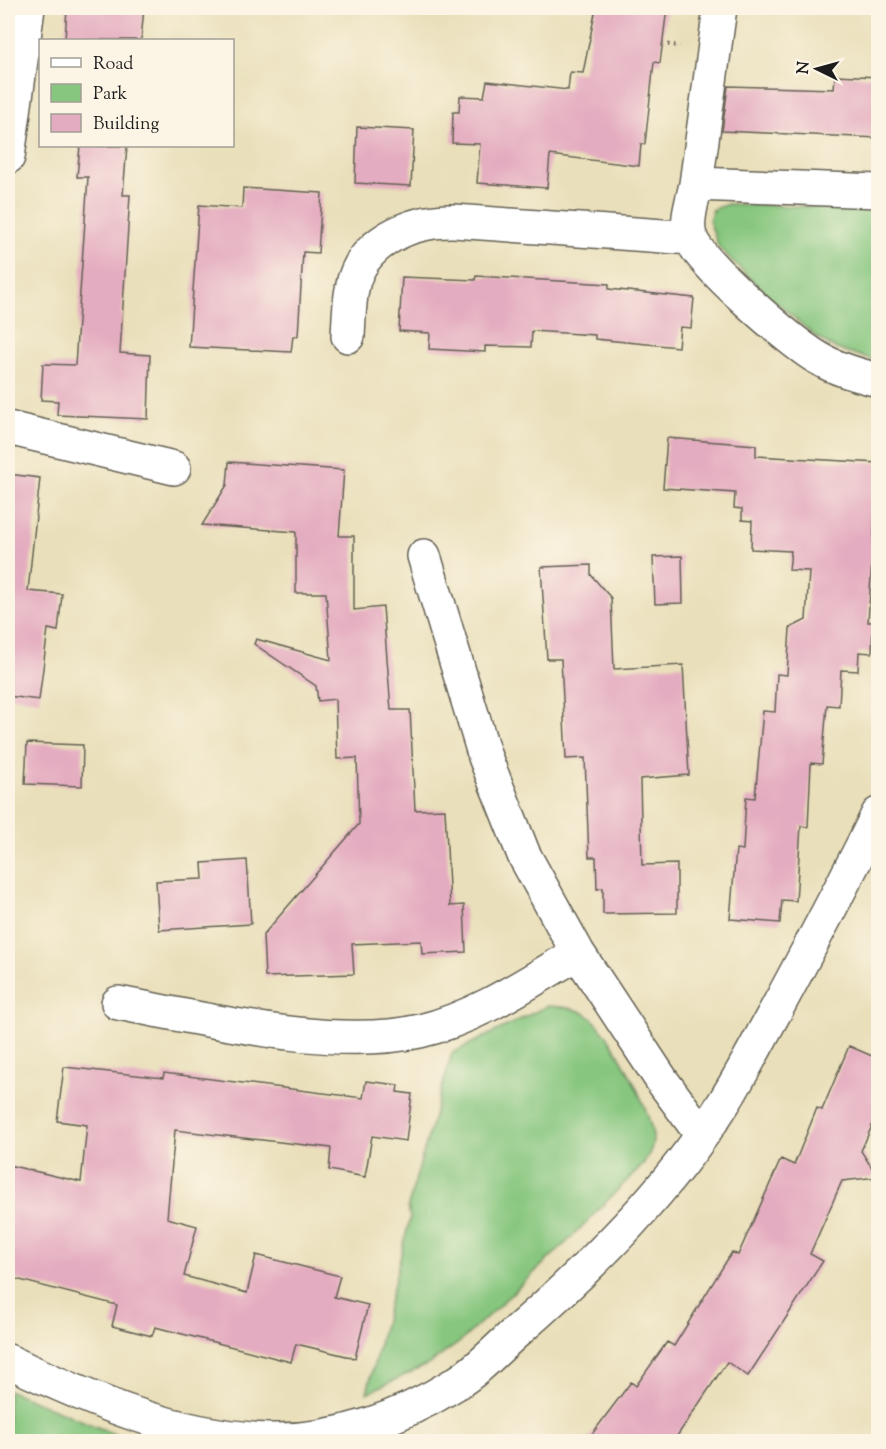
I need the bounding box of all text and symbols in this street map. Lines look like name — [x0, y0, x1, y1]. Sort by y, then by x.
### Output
legend — [39, 39, 234, 147]
north arrow — [787, 39, 847, 99]
text: Road — [93, 52, 133, 78]
text: N — [793, 60, 817, 75]
text: Park — [93, 82, 128, 108]
text: Building — [93, 112, 159, 138]

